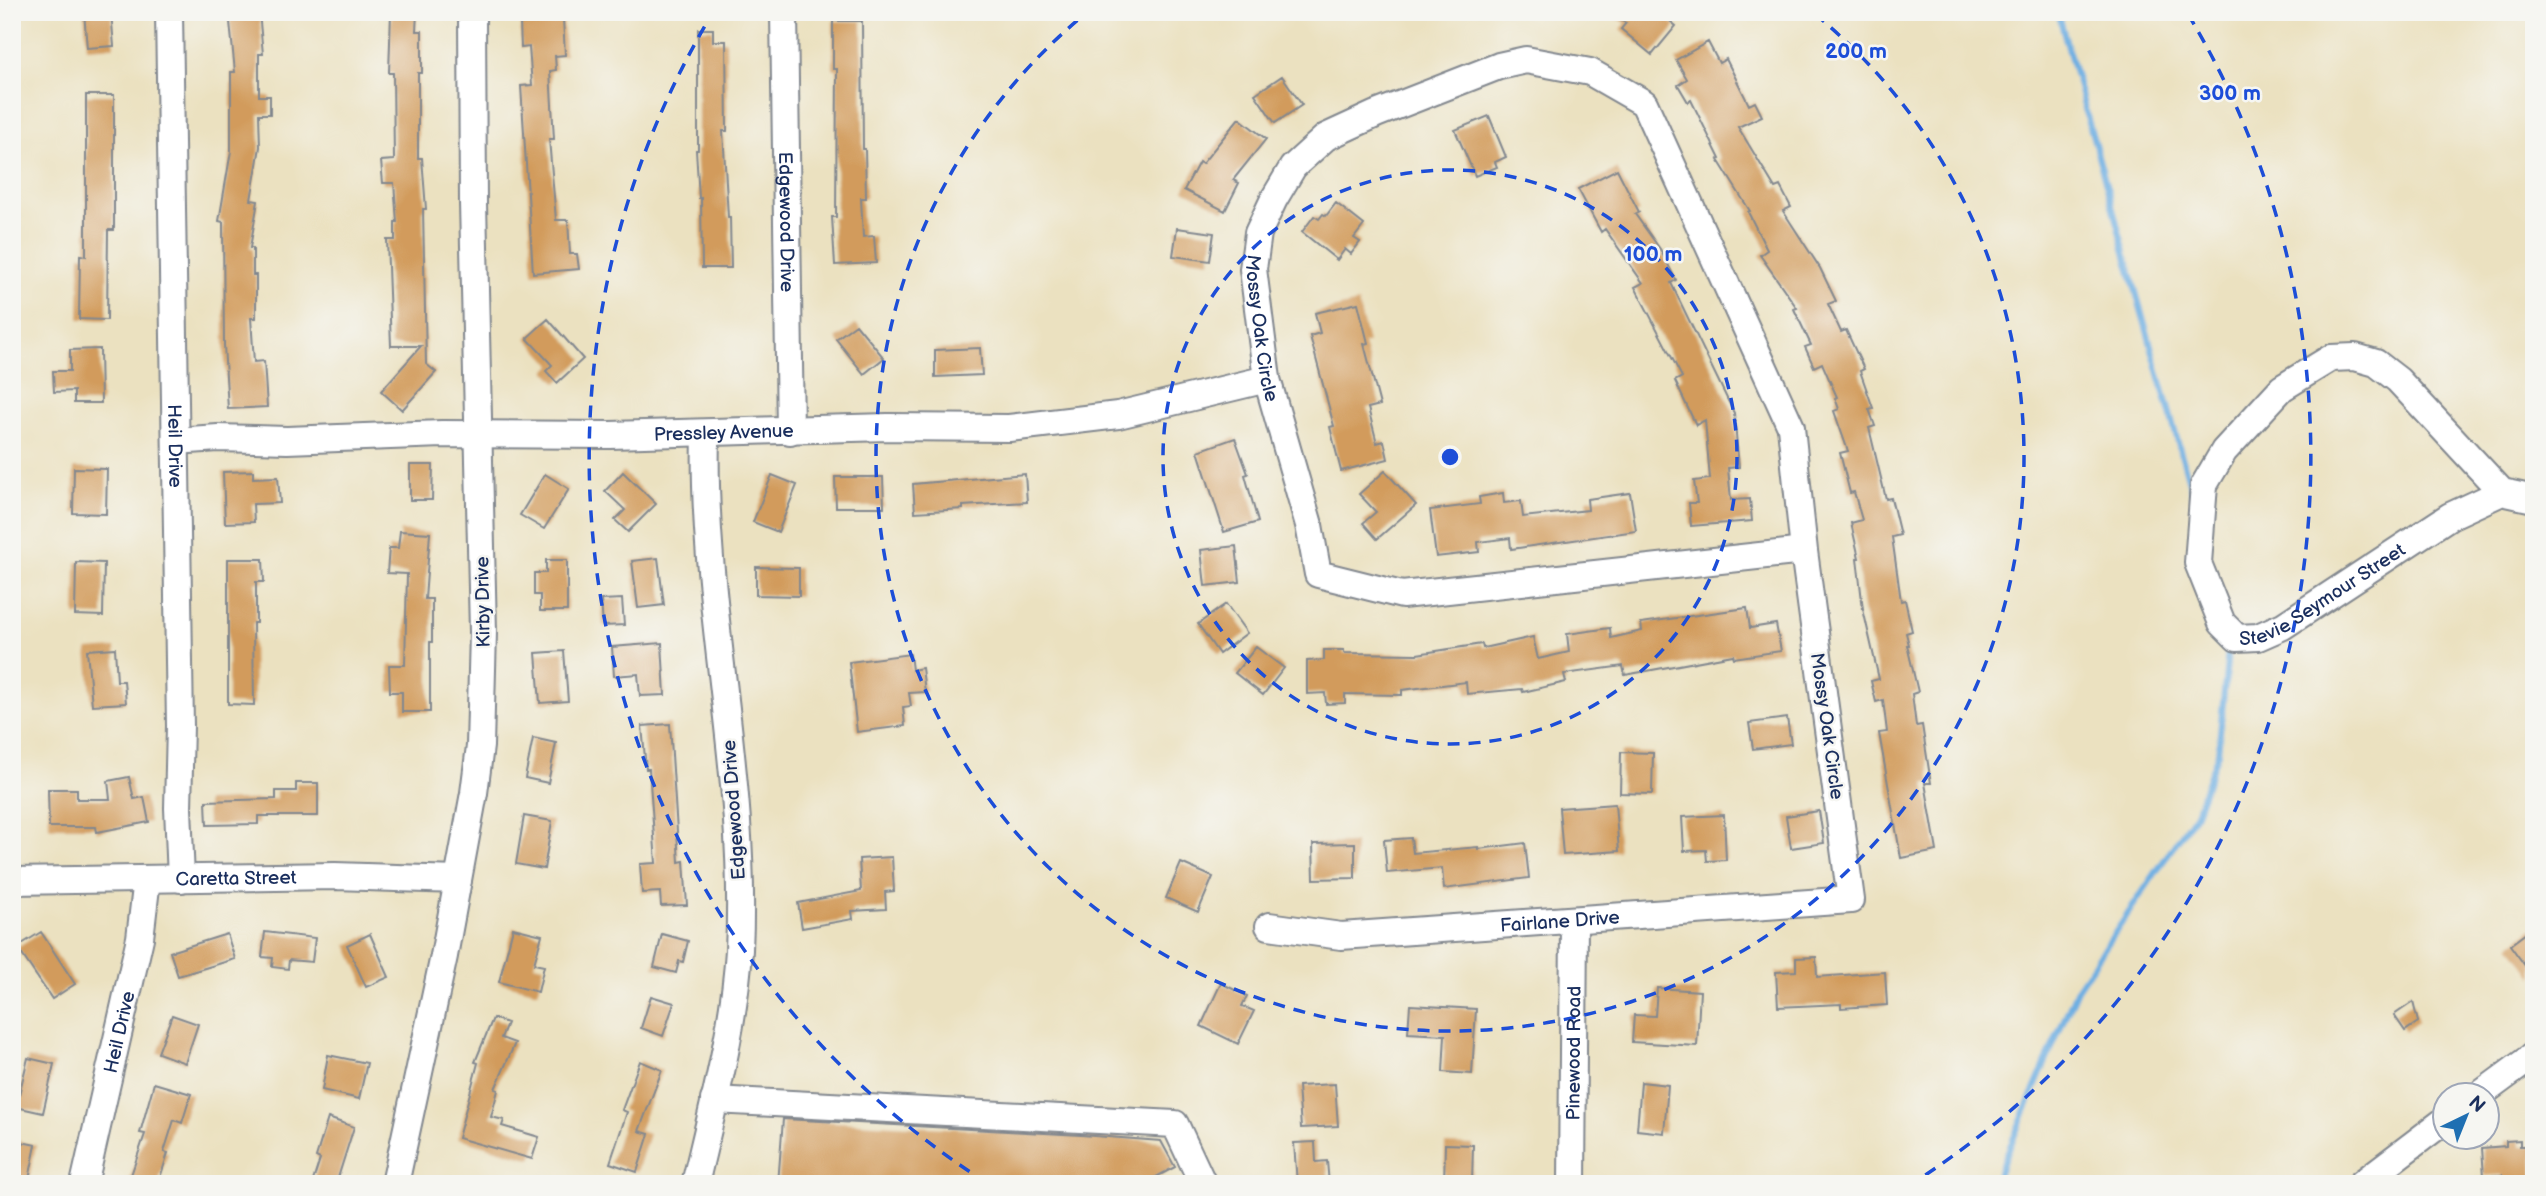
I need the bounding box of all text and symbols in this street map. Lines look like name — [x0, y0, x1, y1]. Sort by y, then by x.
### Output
text: 200 m — [1825, 39, 1887, 64]
text: 300 m — [2199, 81, 2261, 106]
street label: Edgewood Drive — [773, 152, 798, 292]
text: 100 m — [1624, 242, 1682, 267]
street label: Mossy Oak Circle — [1240, 253, 1283, 404]
street label: Heil Drive — [162, 404, 186, 488]
street label: Pressley Avenue — [653, 420, 794, 447]
centre of rings — [1438, 445, 1462, 469]
street label: Stevie Seymour Street — [2239, 539, 2410, 651]
street label: Kirby Drive — [471, 556, 496, 648]
street label: Mossy Oak Circle — [1805, 651, 1848, 801]
street label: Edgewood Drive — [718, 739, 751, 881]
street label: Caretta Street — [175, 867, 297, 891]
street label: Fairlane Drive — [1499, 906, 1620, 938]
street label: Pinewood Road — [1562, 986, 1587, 1120]
street label: Heil Drive — [100, 989, 141, 1076]
north arrow — [2430, 1080, 2500, 1150]
text: N — [2464, 1091, 2490, 1118]

